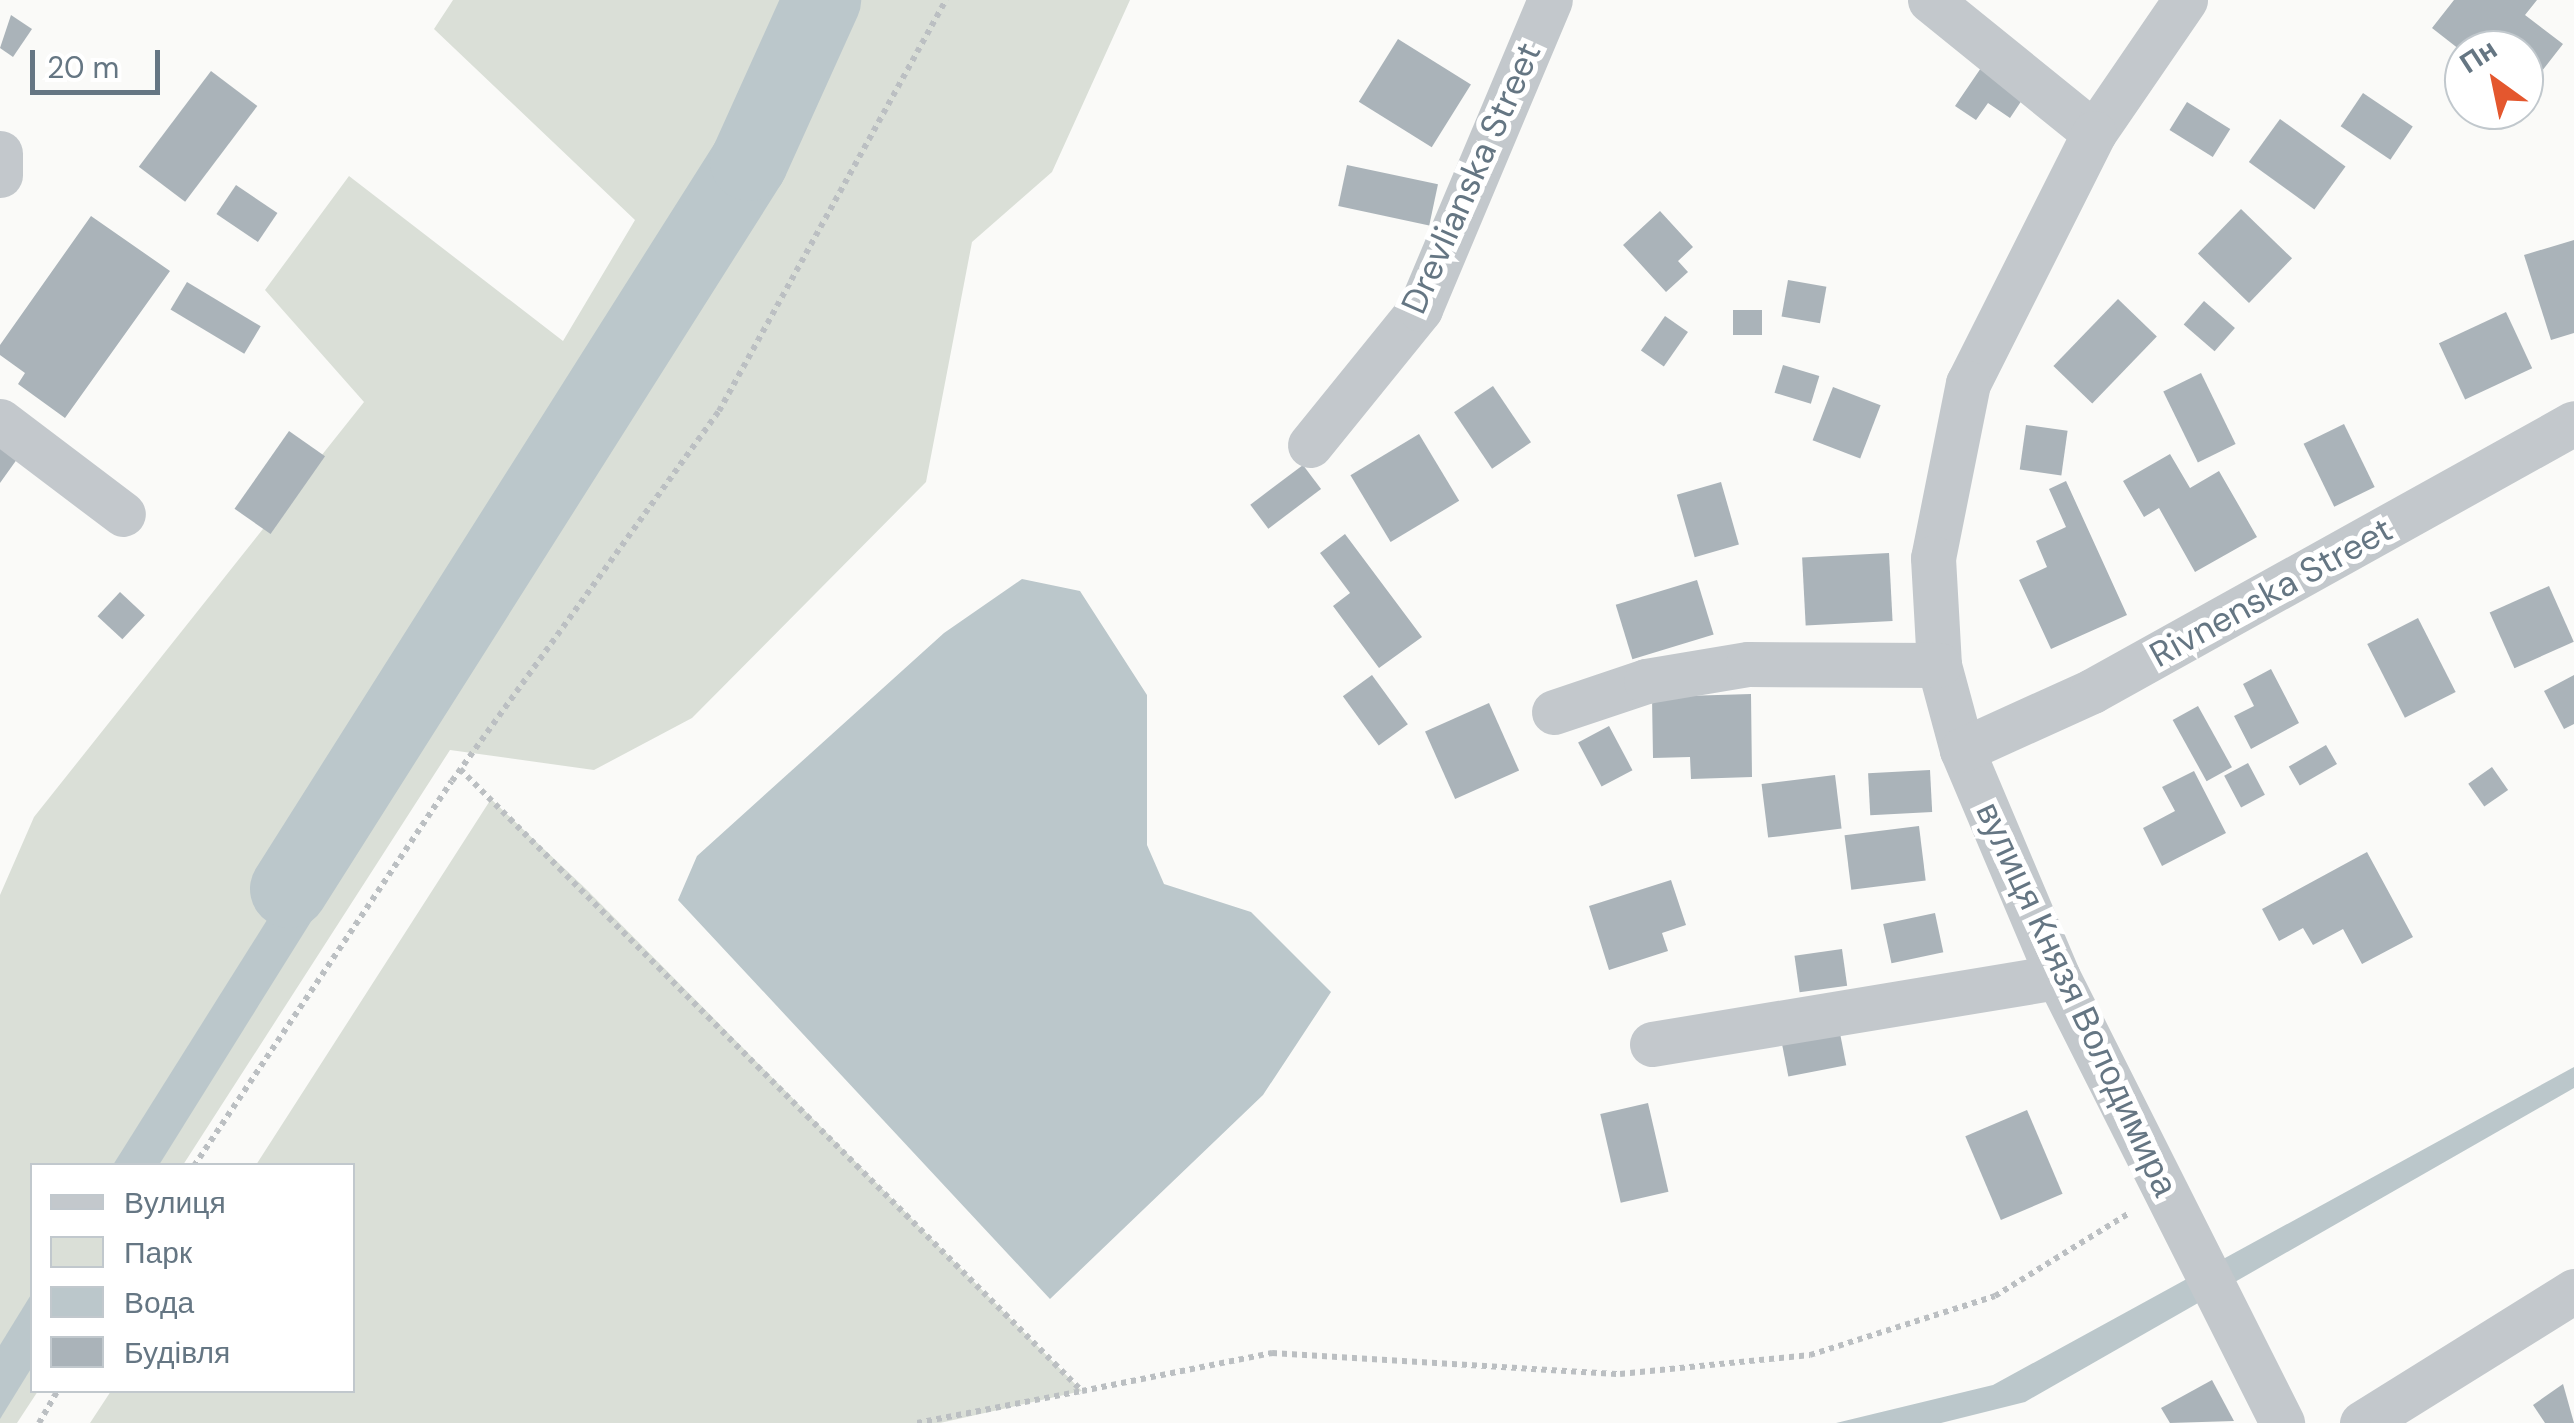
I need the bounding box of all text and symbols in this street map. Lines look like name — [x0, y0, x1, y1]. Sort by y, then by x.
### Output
scale bar — [35, 30, 165, 92]
north arrow — [2444, 30, 2544, 130]
text: Пн — [2453, 30, 2504, 82]
street label: Drevlianska Street — [1392, 36, 1550, 320]
text: 20 m — [47, 48, 119, 87]
street label: Rivnenska Street — [2143, 508, 2399, 676]
street label: вулиця Князя Володимира — [1967, 795, 2187, 1203]
legend — [30, 1163, 355, 1393]
text: Вулиця — [124, 1183, 226, 1222]
text: Парк — [124, 1233, 192, 1272]
text: Вода — [124, 1283, 194, 1322]
text: Будівля — [124, 1333, 230, 1372]

